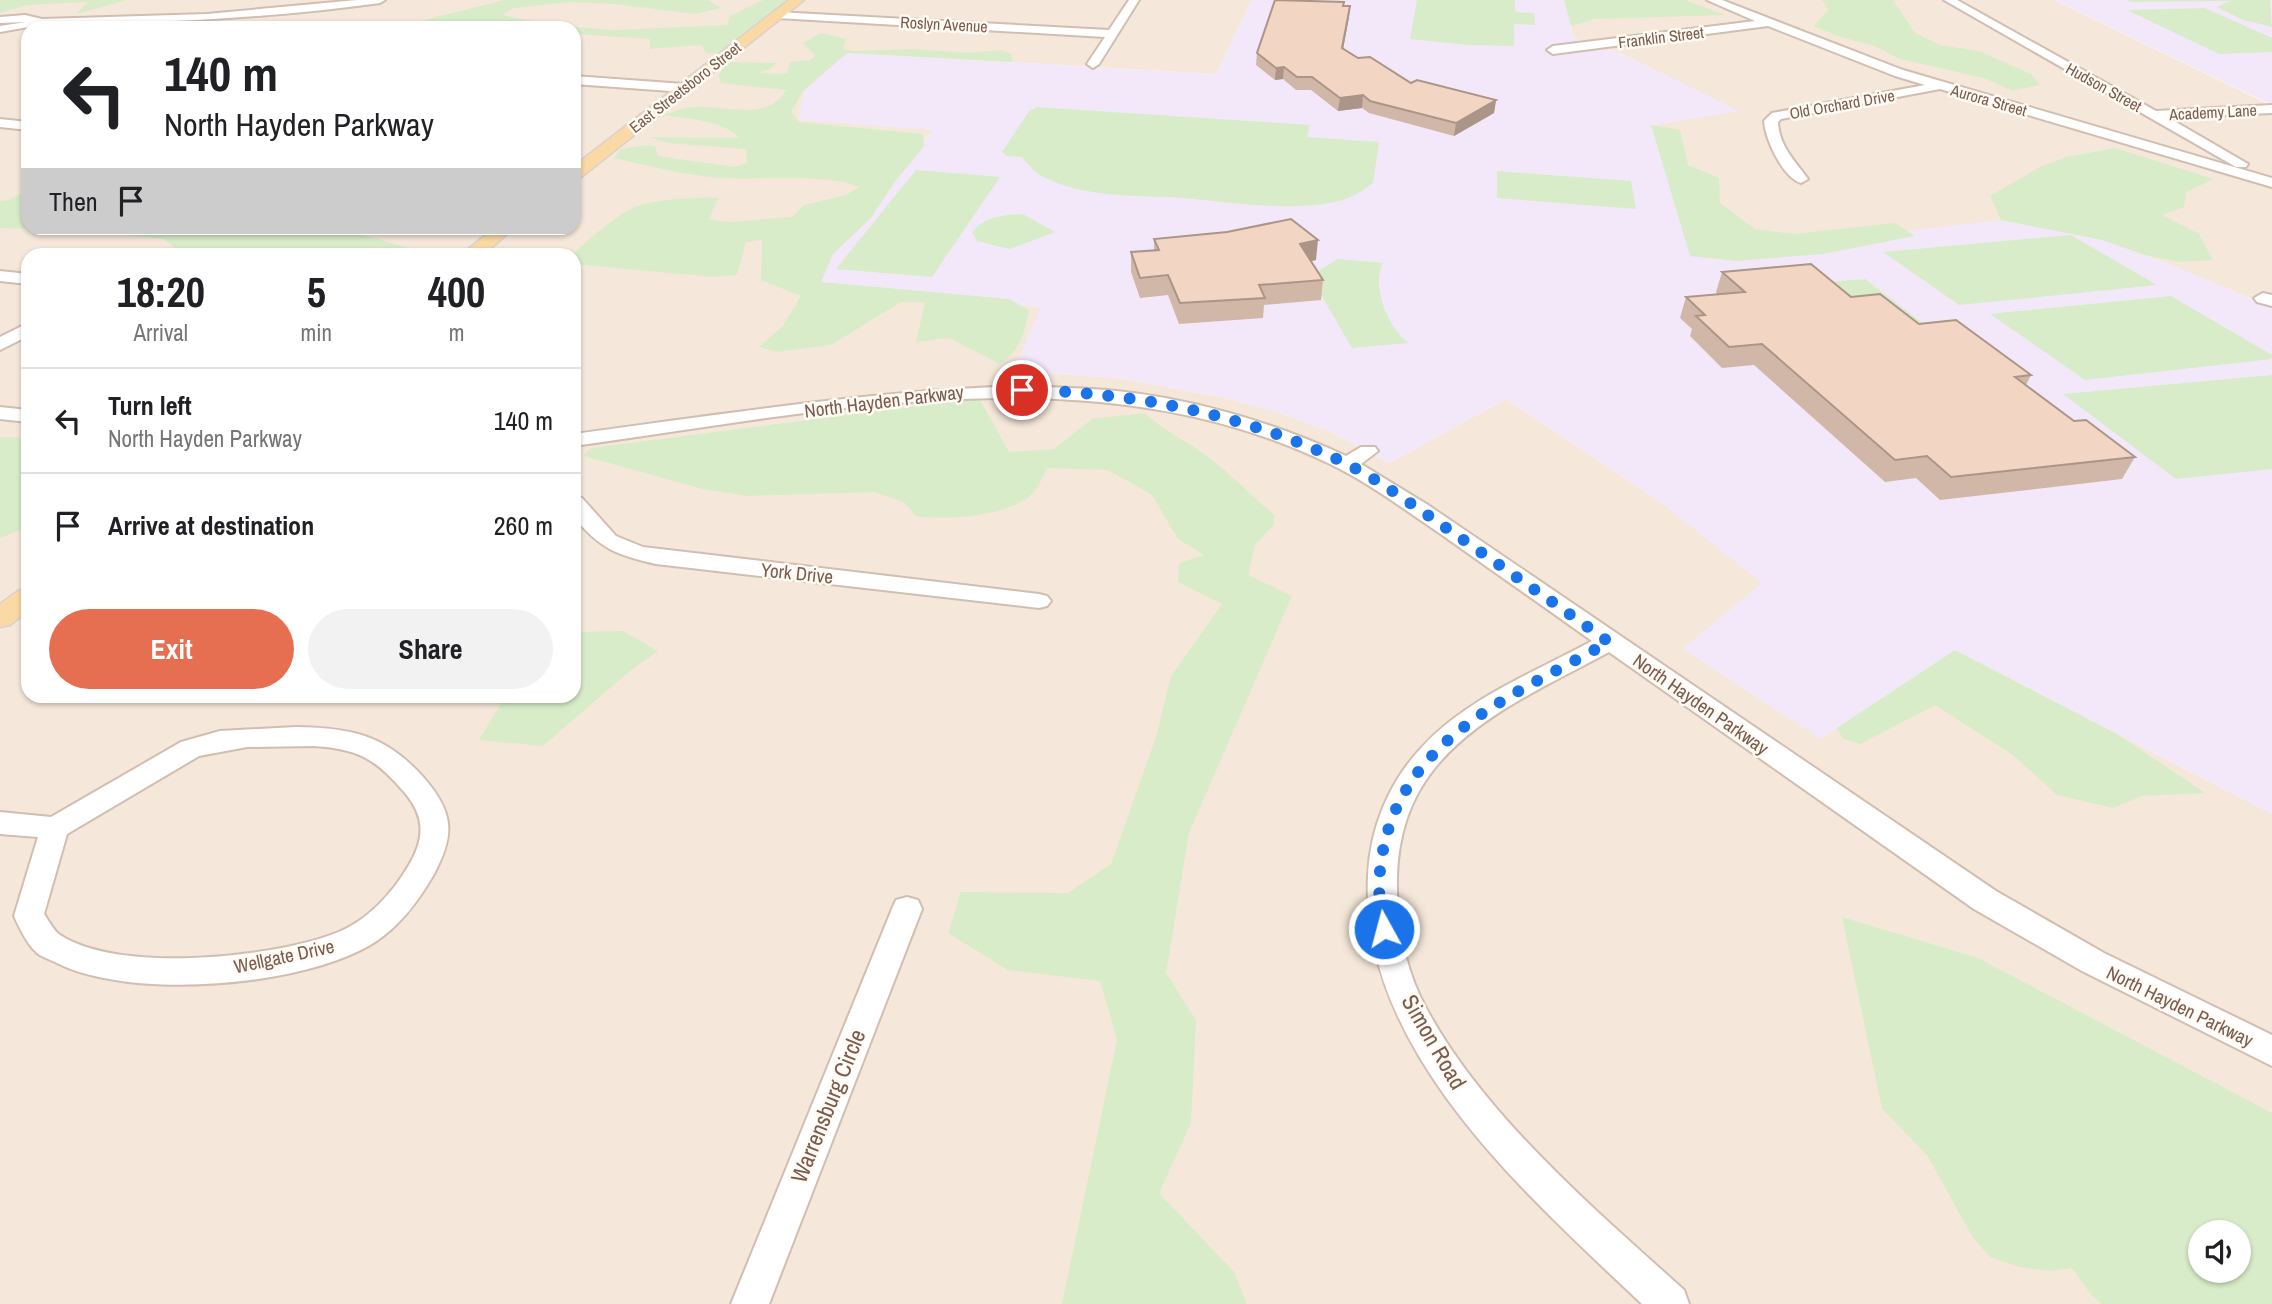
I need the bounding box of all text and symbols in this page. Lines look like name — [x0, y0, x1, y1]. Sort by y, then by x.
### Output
street label: Roslyn Avenue — [900, 11, 988, 37]
street label: Franklin Street — [1617, 21, 1705, 53]
street label: East Streetsboro Street — [624, 36, 746, 138]
text: 140 m — [164, 40, 278, 106]
icon: left — [49, 49, 140, 140]
street label: Hudson Street — [2062, 57, 2146, 117]
street label: Aurora Street — [1947, 78, 2030, 121]
street label: Old Orchard Drive — [1788, 84, 1896, 124]
street label: Academy Lane — [2168, 99, 2257, 125]
text: North Hayden Parkway — [164, 103, 434, 146]
icon: arrive — [112, 182, 150, 220]
text: Then — [49, 184, 98, 219]
text: 18:20 — [117, 264, 205, 320]
text: 5 — [307, 264, 326, 320]
text: 400 — [428, 264, 485, 320]
text: Arrival — [134, 317, 188, 348]
text: min — [301, 317, 332, 348]
text: m — [449, 317, 464, 348]
pin — [992, 360, 1052, 420]
icon: arrive — [1003, 371, 1041, 409]
street label: North Hayden Parkway — [803, 378, 965, 424]
text: Turn left — [108, 388, 192, 423]
icon: left — [49, 402, 87, 440]
text: 140 m — [494, 403, 553, 438]
text: North Hayden Parkway — [108, 423, 302, 454]
icon: arrive — [49, 507, 87, 545]
text: Arrive at destination — [108, 508, 314, 543]
text: 260 m — [494, 508, 553, 543]
street label: York Drive — [760, 556, 834, 590]
button: Exit — [49, 609, 294, 689]
button: Share — [308, 609, 553, 689]
street label: North Hayden Parkway — [1628, 647, 1774, 761]
position arrow — [1347, 892, 1421, 966]
street label: Wellgate Drive — [231, 933, 337, 979]
street label: North Hayden Parkway — [2102, 959, 2258, 1053]
street label: Simon Road — [1395, 989, 1474, 1095]
street label: Warrensburg Circle — [783, 1025, 872, 1187]
map controls — [2188, 1220, 2251, 1283]
button: sound — [2188, 1220, 2251, 1283]

